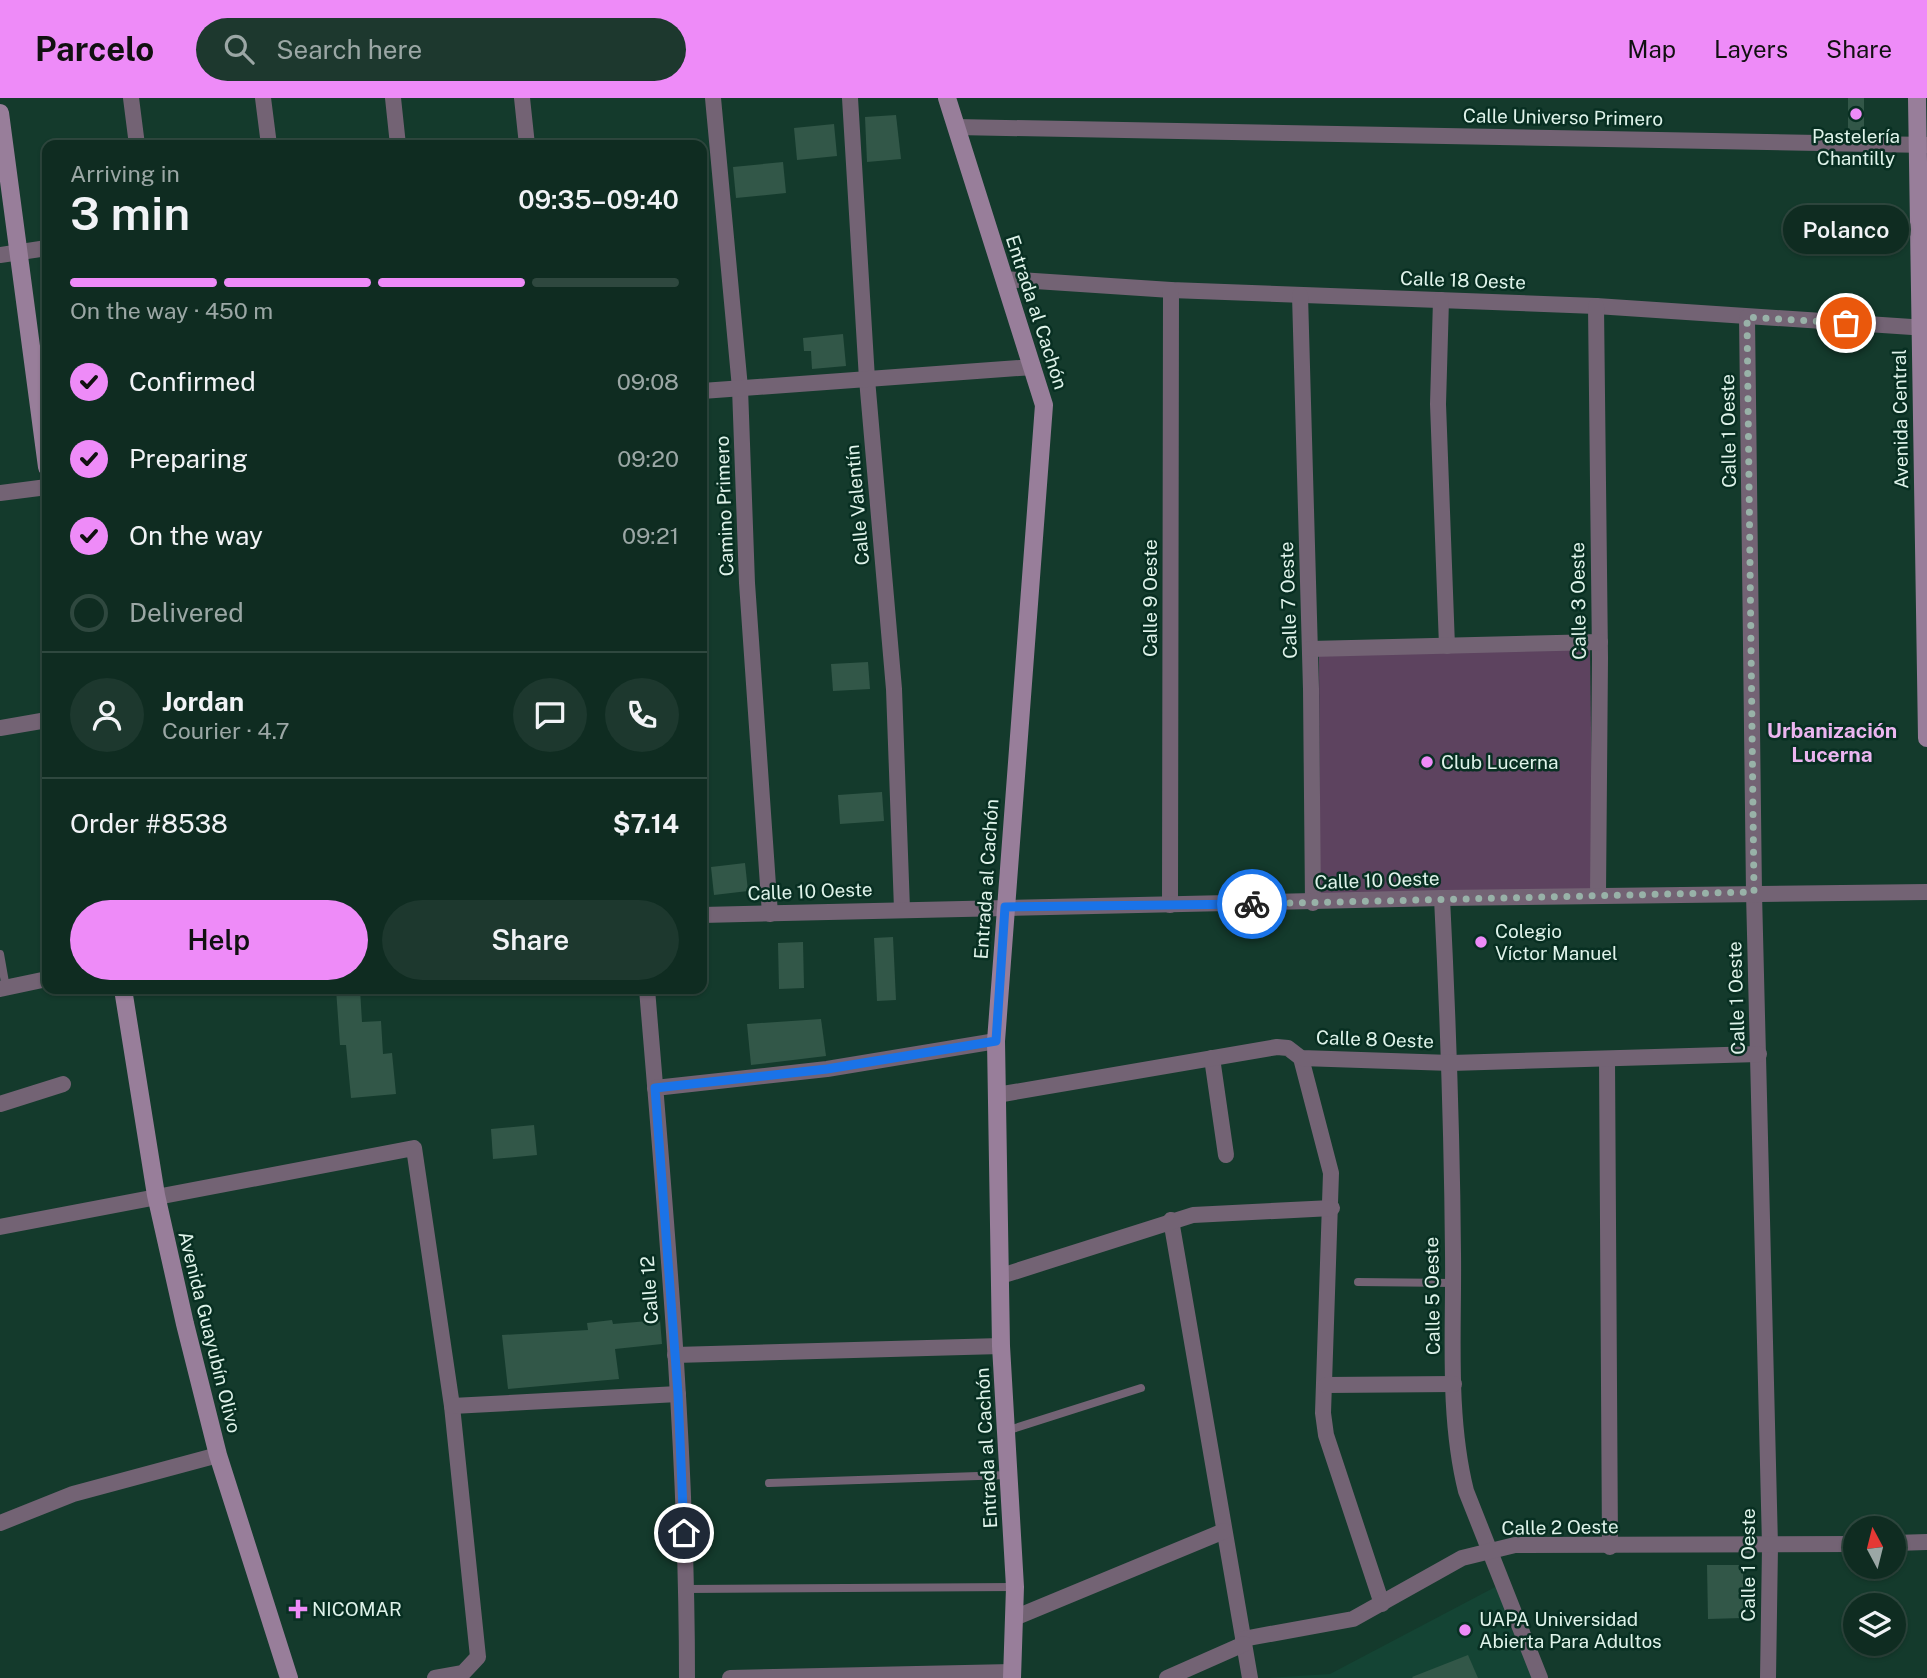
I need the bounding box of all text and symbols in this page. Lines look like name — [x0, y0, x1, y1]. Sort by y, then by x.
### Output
search box — [196, 18, 686, 81]
text: Parcelo — [35, 30, 154, 68]
icon: search — [220, 30, 258, 68]
text: Search here — [276, 34, 422, 65]
text: Map — [1627, 35, 1676, 63]
text: Layers — [1714, 35, 1788, 63]
text: Share — [1826, 35, 1892, 63]
street label: Calle Universo Primero — [1463, 104, 1663, 130]
marker: Pastelería Chantilly — [1848, 106, 1864, 122]
place label: Pastelería Chantilly — [1812, 125, 1900, 169]
text: Arriving in — [70, 160, 180, 187]
text: 09:35–09:40 — [518, 184, 679, 215]
text: 3 min — [70, 186, 190, 240]
callout: Polanco — [1783, 204, 1909, 253]
text: Polanco — [1803, 216, 1889, 243]
street label: Entrada al Cachón — [1002, 232, 1072, 392]
street label: Calle 18 Oeste — [1400, 267, 1526, 293]
pin — [1816, 293, 1876, 353]
text: On the way · 450 m — [70, 297, 273, 324]
icon: bag — [1827, 304, 1865, 342]
street label: Avenida Central — [1888, 349, 1912, 489]
icon: check — [70, 363, 108, 401]
text: Confirmed — [129, 366, 256, 397]
text: 09:08 — [617, 368, 679, 395]
street label: Calle 1 Oeste — [1716, 374, 1740, 488]
street label: Camino Primero — [711, 435, 737, 577]
icon: check — [70, 440, 108, 478]
text: Preparing — [129, 443, 248, 474]
street label: Calle Valentín — [841, 444, 873, 566]
text: 09:20 — [617, 445, 679, 472]
icon: check — [70, 517, 108, 555]
text: On the way — [129, 520, 263, 551]
text: 09:21 — [622, 522, 679, 549]
street label: Calle 9 Oeste — [1139, 539, 1161, 657]
street label: Calle 7 Oeste — [1275, 541, 1301, 659]
street label: Calle 3 Oeste — [1566, 542, 1590, 660]
text: Delivered — [129, 597, 244, 628]
button: person — [70, 678, 144, 752]
button: chat — [513, 678, 587, 752]
button: phone — [605, 678, 679, 752]
text: Jordan — [162, 686, 244, 717]
text: Courier · 4.7 — [162, 717, 290, 744]
district label: Urbanización Lucerna — [1767, 718, 1897, 767]
place label: Club Lucerna — [1441, 751, 1558, 773]
marker: Club Lucerna — [1419, 754, 1435, 770]
street label: Entrada al Cachón — [969, 798, 1003, 960]
text: Order #8538 — [70, 808, 228, 839]
text: $7.14 — [613, 808, 679, 839]
street label: Calle 10 Oeste — [1314, 867, 1440, 893]
courier — [1217, 869, 1287, 939]
street label: Calle 10 Oeste — [747, 878, 873, 904]
icon: bike — [1233, 885, 1271, 923]
button: Help — [70, 900, 368, 980]
button: Share — [382, 900, 679, 980]
place label: Colegio Víctor Manuel — [1495, 920, 1618, 964]
marker: Colegio Víctor Manuel — [1473, 934, 1489, 950]
street label: Calle 1 Oeste — [1723, 941, 1749, 1055]
street label: Calle 8 Oeste — [1316, 1026, 1434, 1052]
street label: Avenida Guayubín Olivo — [174, 1229, 246, 1435]
street label: Calle 5 Oeste — [1420, 1237, 1444, 1355]
street label: Calle 12 — [636, 1255, 662, 1325]
street label: Entrada al Cachón — [971, 1367, 1001, 1529]
pin — [654, 1503, 714, 1563]
street label: Calle 1 Oeste — [1737, 1508, 1759, 1622]
icon: home — [665, 1514, 703, 1552]
street label: Calle 2 Oeste — [1501, 1515, 1619, 1539]
north arrow — [1843, 1516, 1906, 1578]
map controls — [1843, 1516, 1906, 1656]
button: layers — [1843, 1593, 1906, 1656]
place label: NICOMAR — [312, 1598, 402, 1620]
marker: NICOMAR — [290, 1601, 306, 1617]
place label: UAPA Universidad Abierta Para Adultos — [1479, 1608, 1662, 1652]
marker: UAPA Universidad Abierta Para Adultos — [1457, 1622, 1473, 1638]

